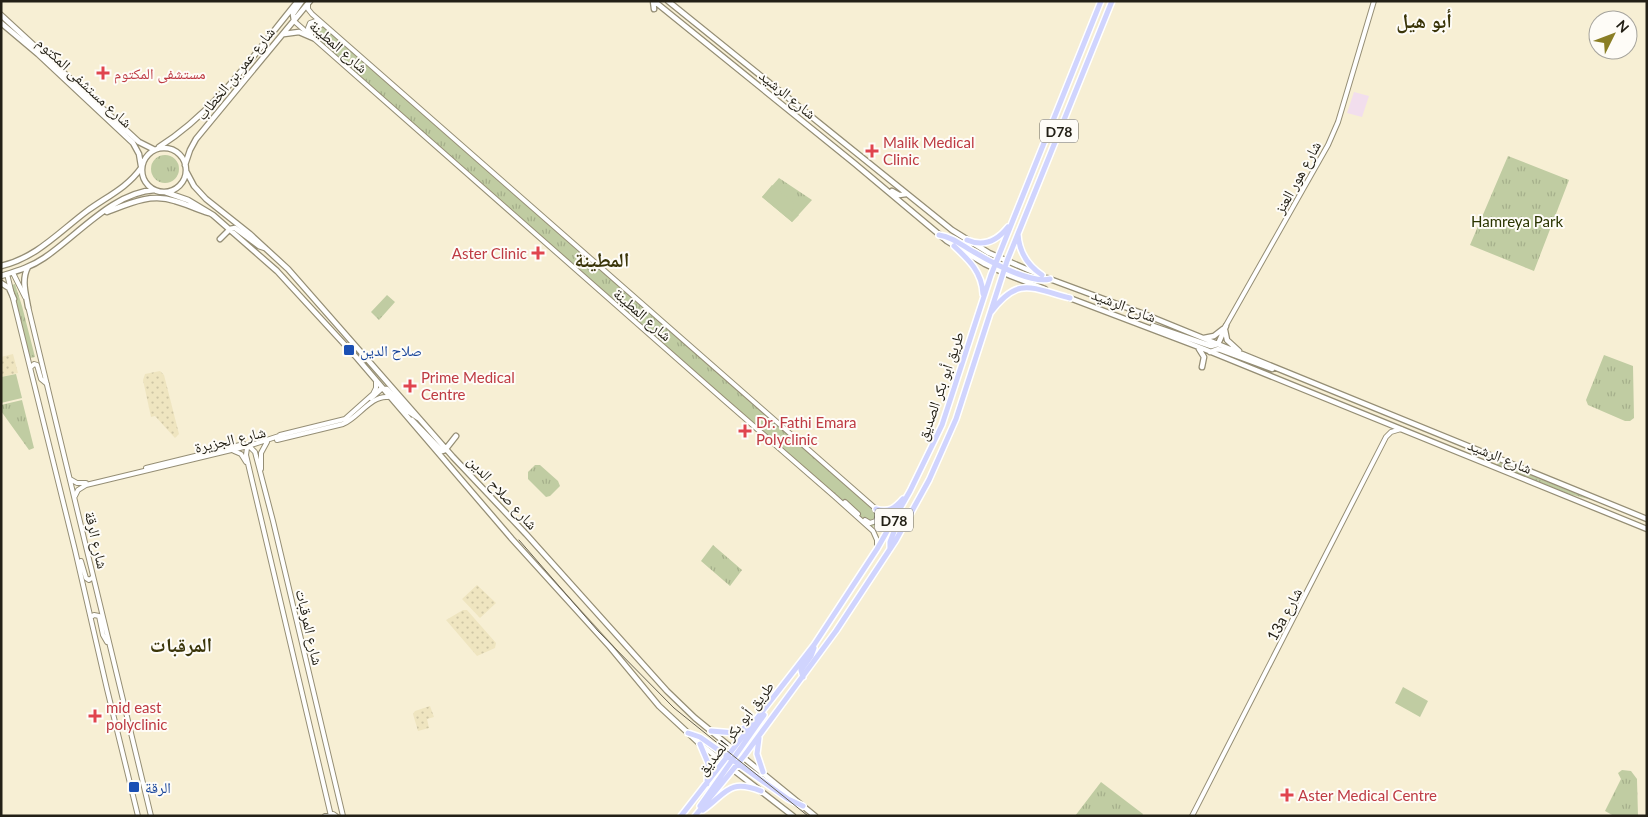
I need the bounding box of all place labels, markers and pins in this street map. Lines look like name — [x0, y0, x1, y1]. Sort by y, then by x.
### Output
place label: مستشفى المكتوم — [114, 64, 206, 84]
marker: مستشفى المكتوم — [96, 66, 110, 80]
place label: Malik Medical Clinic — [883, 133, 975, 168]
marker: Malik Medical Clinic — [865, 144, 879, 158]
place label: Aster Clinic — [452, 244, 527, 262]
marker: Aster Clinic — [531, 246, 545, 260]
place label: صلاح الدين — [360, 341, 422, 361]
marker: صلاح الدين — [342, 343, 356, 357]
place label: Prime Medical Centre — [421, 368, 515, 403]
marker: Prime Medical Centre — [403, 379, 417, 393]
place label: Dr. Fathi Emara Polyclinic — [756, 413, 857, 448]
marker: Dr. Fathi Emara Polyclinic — [738, 424, 752, 438]
place label: mid east polyclinic — [106, 698, 167, 733]
marker: mid east polyclinic — [88, 709, 102, 723]
place label: الرقة — [145, 778, 171, 797]
marker: الرقة — [127, 780, 141, 794]
place label: Aster Medical Centre — [1298, 786, 1437, 804]
marker: Aster Medical Centre — [1280, 788, 1294, 802]

